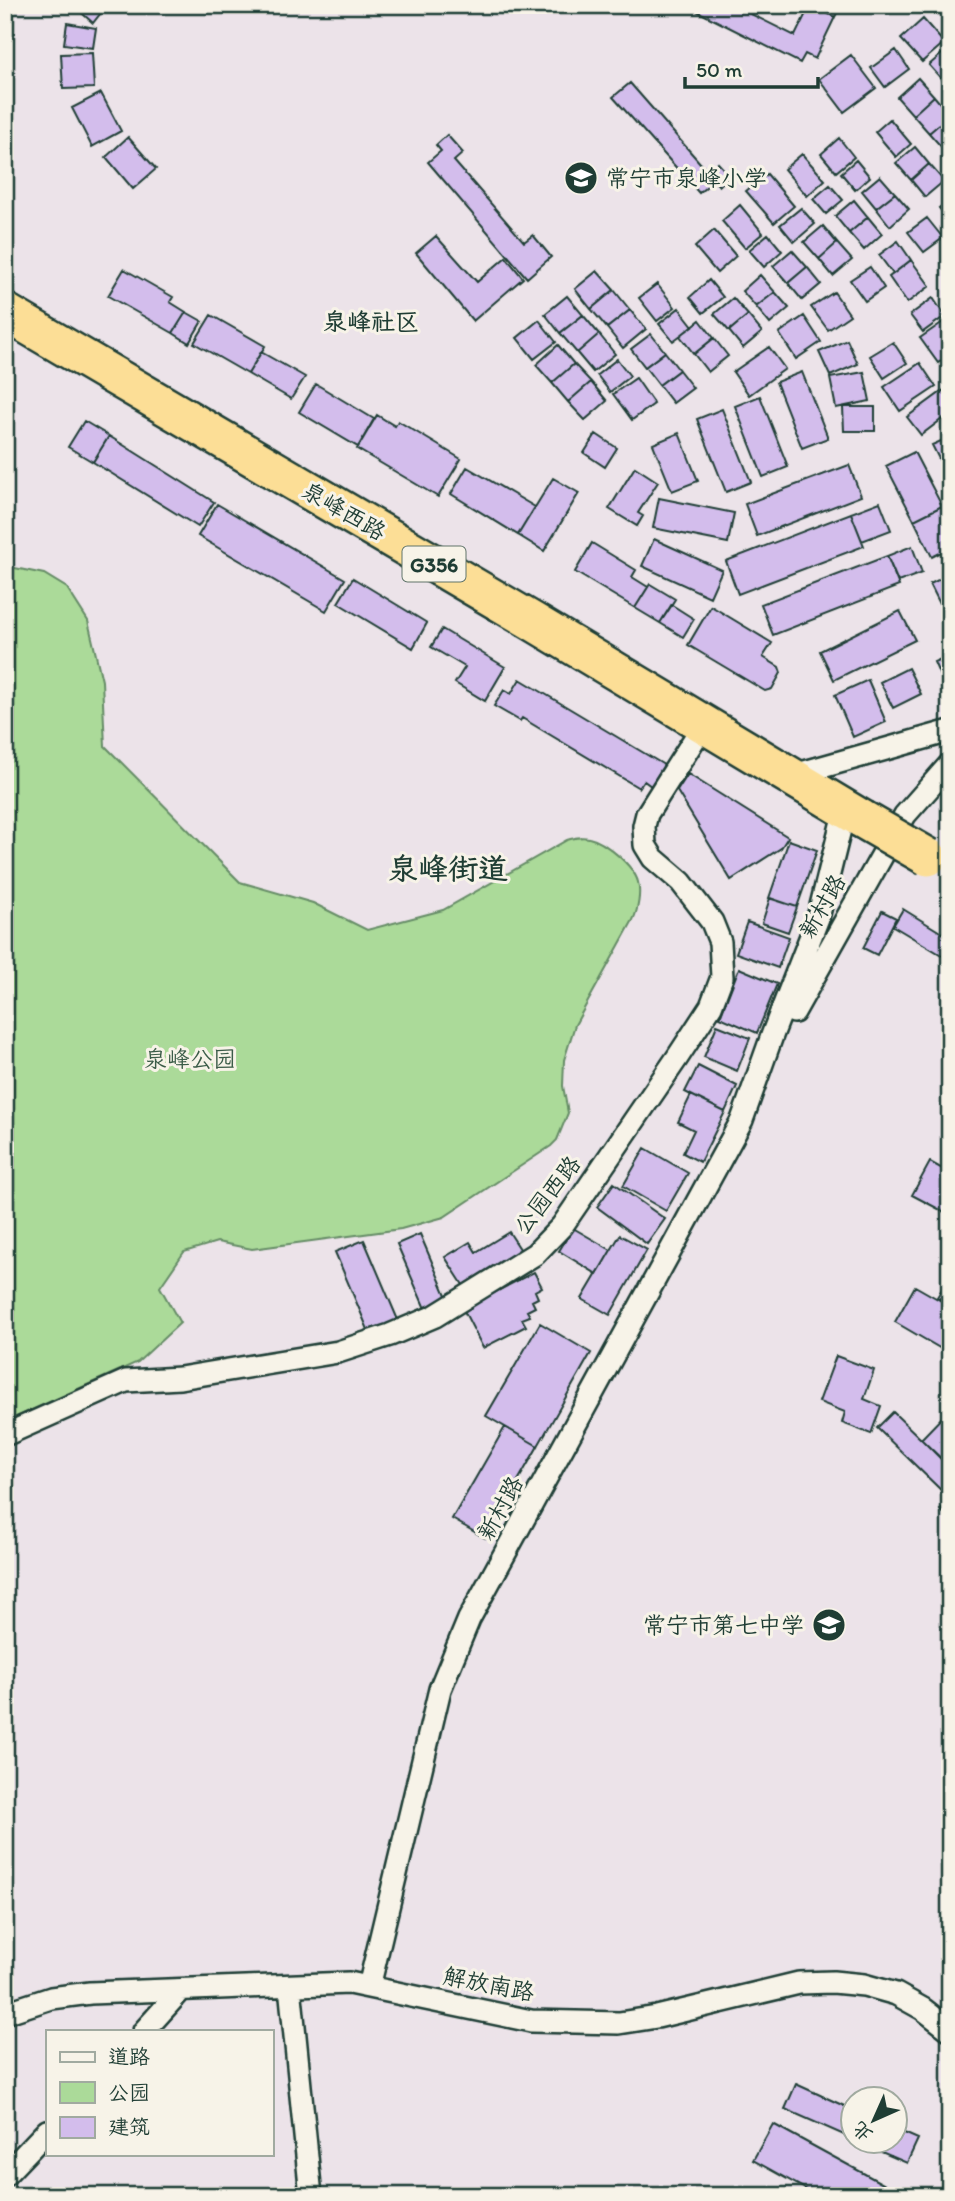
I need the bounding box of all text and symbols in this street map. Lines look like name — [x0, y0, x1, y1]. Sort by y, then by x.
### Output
scale bar — [685, 46, 818, 90]
text: 50 m — [696, 57, 743, 82]
school or university icon: 常宁市泉峰小学 — [562, 159, 600, 197]
place label: 常宁市泉峰小学 — [606, 164, 767, 192]
district label: 泉峰社区 — [323, 307, 419, 336]
street label: 泉峰西路 — [297, 476, 391, 546]
road number: G356 — [402, 546, 466, 582]
district label: 泉峰街道 — [388, 850, 508, 887]
street label: 新村路 — [793, 869, 851, 943]
park label: 泉峰公园 — [144, 1045, 236, 1073]
street label: 公园西路 — [508, 1150, 586, 1240]
street label: 新村路 — [471, 1471, 529, 1545]
school or university icon: 常宁市第七中学 — [810, 1606, 848, 1644]
place label: 常宁市第七中学 — [643, 1611, 804, 1639]
street label: 解放南路 — [441, 1961, 537, 2007]
legend — [46, 2030, 273, 2156]
text: 道路 — [108, 2044, 150, 2069]
text: 公园 — [108, 2080, 150, 2105]
north arrow — [839, 2086, 909, 2156]
text: 建筑 — [108, 2114, 150, 2139]
text: 北 — [847, 2117, 877, 2147]

